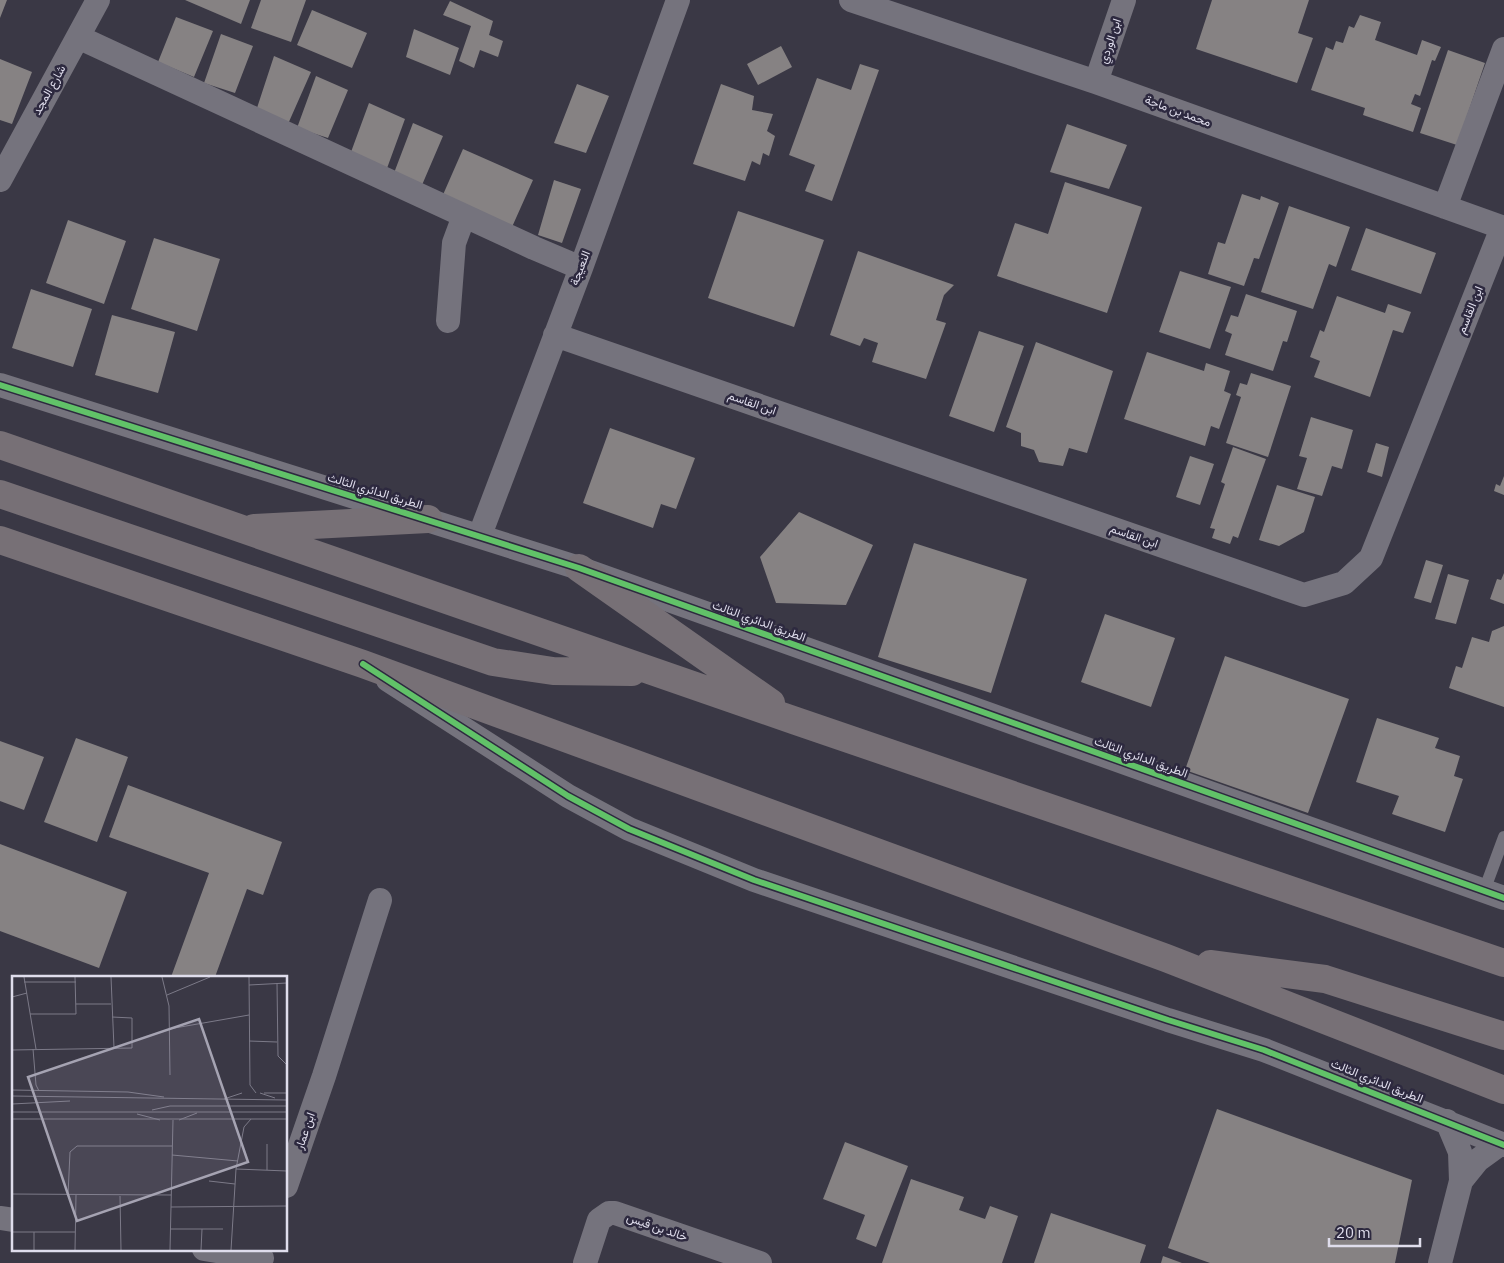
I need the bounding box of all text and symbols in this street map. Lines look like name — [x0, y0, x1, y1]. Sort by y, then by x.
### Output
street label: ابن الوردي — [1095, 16, 1127, 66]
street label: شارع المجد — [29, 62, 70, 118]
street label: محمد بن ماجة — [1143, 92, 1213, 130]
street label: النعيجة — [566, 248, 593, 287]
street label: ابن القاسم — [1453, 284, 1487, 336]
street label: ابن القاسم — [726, 387, 778, 419]
street label: الطريق الدائري الثالث — [325, 469, 424, 515]
street label: ابن القاسم — [1108, 520, 1160, 552]
street label: الطريق الدائري الثالث — [709, 597, 808, 647]
street label: الطريق الدائري الثالث — [1091, 733, 1190, 783]
inset map — [12, 976, 288, 1250]
street label: الطريق الدائري الثالث — [1328, 1055, 1426, 1109]
street label: ابن عمار — [291, 1110, 319, 1153]
street label: خالد بن قيس — [624, 1209, 690, 1245]
scale bar — [1329, 1216, 1420, 1248]
text: 20 m — [1336, 1223, 1371, 1242]

